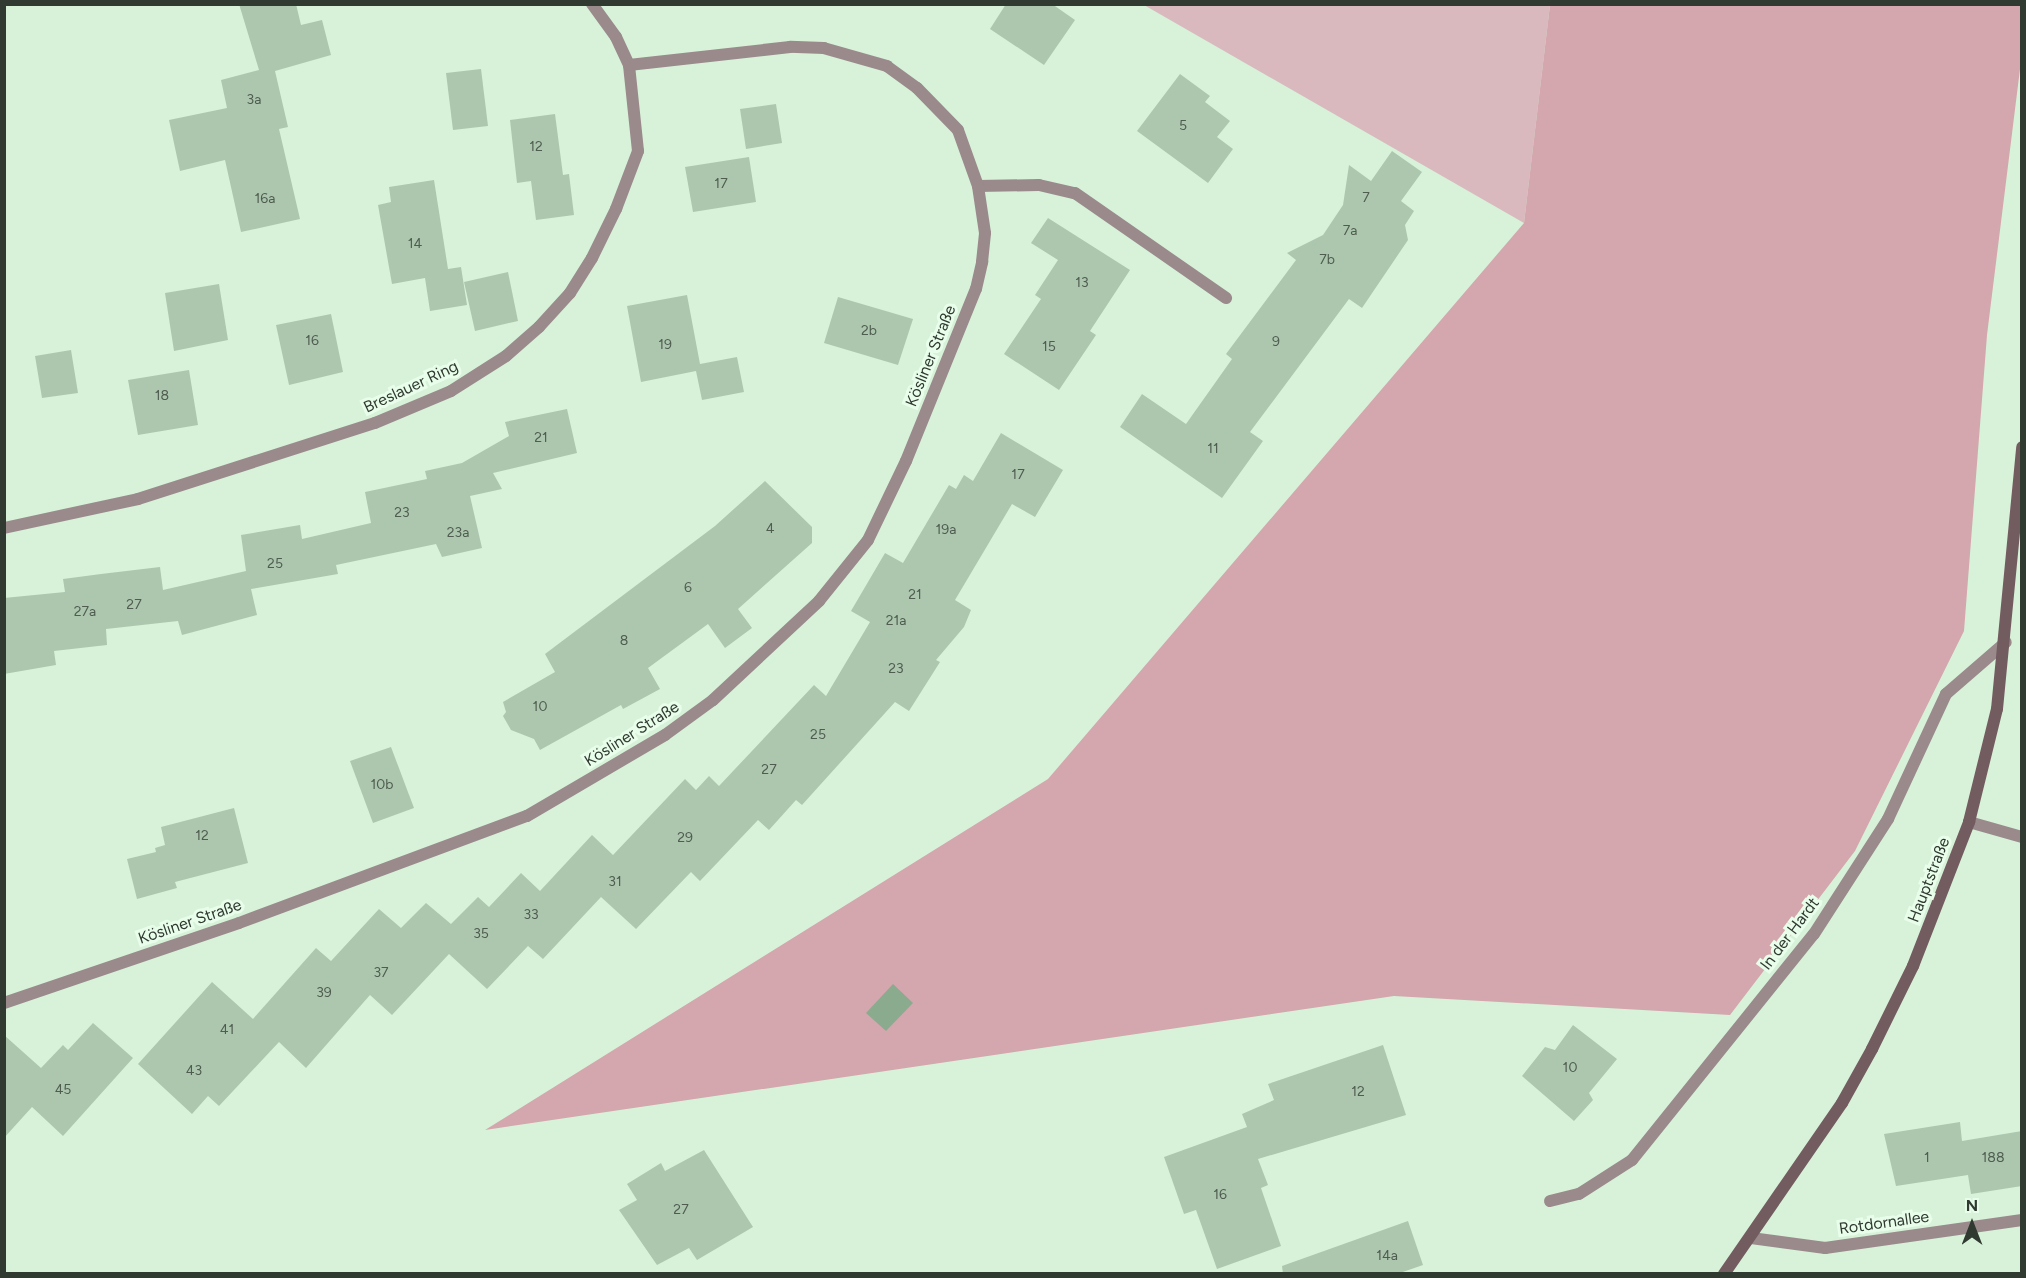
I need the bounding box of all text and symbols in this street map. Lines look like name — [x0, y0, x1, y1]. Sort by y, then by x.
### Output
house number: 3a — [247, 92, 261, 108]
house number: 5 — [1179, 118, 1187, 134]
house number: 12 — [529, 139, 543, 155]
house number: 17 — [714, 176, 728, 192]
house number: 7 — [1362, 190, 1370, 206]
house number: 16a — [255, 191, 275, 207]
house number: 7a — [1343, 223, 1357, 239]
house number: 14 — [408, 236, 422, 252]
house number: 7b — [1319, 252, 1335, 268]
house number: 13 — [1075, 275, 1089, 291]
street label: Kösliner Straße — [902, 302, 960, 410]
house number: 2b — [861, 323, 877, 339]
house number: 16 — [305, 333, 319, 349]
house number: 9 — [1272, 334, 1280, 350]
house number: 19 — [658, 337, 672, 353]
house number: 15 — [1042, 339, 1056, 355]
street label: Breslauer Ring — [361, 357, 461, 417]
house number: 18 — [155, 388, 169, 404]
house number: 21 — [534, 430, 548, 446]
house number: 11 — [1207, 441, 1219, 457]
house number: 17 — [1011, 467, 1025, 483]
house number: 23 — [394, 505, 410, 521]
house number: 4 — [766, 521, 774, 537]
house number: 19a — [936, 522, 956, 538]
house number: 23a — [447, 525, 469, 541]
house number: 25 — [267, 556, 283, 572]
house number: 6 — [684, 580, 692, 596]
house number: 21 — [908, 587, 922, 603]
house number: 27 — [126, 597, 142, 613]
house number: 27a — [74, 604, 96, 620]
house number: 21a — [886, 613, 906, 629]
house number: 8 — [620, 633, 628, 649]
house number: 23 — [888, 661, 904, 677]
street label: Kösliner Straße — [581, 697, 683, 771]
house number: 10 — [533, 699, 547, 715]
house number: 25 — [810, 727, 826, 743]
house number: 27 — [761, 762, 777, 778]
house number: 10b — [371, 777, 393, 793]
house number: 12 — [195, 828, 209, 844]
house number: 29 — [677, 830, 693, 846]
street label: Hauptstraße — [1904, 835, 1954, 925]
house number: 31 — [608, 874, 622, 890]
street label: In der Hardt — [1757, 894, 1823, 974]
street label: Kösliner Straße — [136, 895, 244, 949]
house number: 33 — [523, 907, 539, 923]
house number: 35 — [473, 926, 489, 942]
house number: 37 — [373, 965, 389, 981]
house number: 39 — [316, 985, 332, 1001]
house number: 41 — [220, 1022, 234, 1038]
house number: 10 — [1563, 1060, 1577, 1076]
house number: 43 — [186, 1063, 202, 1079]
house number: 45 — [55, 1082, 71, 1098]
house number: 12 — [1351, 1084, 1365, 1100]
house number: 1 — [1924, 1150, 1930, 1166]
house number: 188 — [1982, 1150, 2004, 1166]
house number: 16 — [1213, 1187, 1227, 1203]
north arrow — [1942, 1194, 2002, 1254]
text: N — [1966, 1196, 1978, 1215]
house number: 27 — [673, 1202, 689, 1218]
street label: Rotdornallee — [1838, 1207, 1930, 1239]
house number: 14a — [1376, 1248, 1398, 1264]

